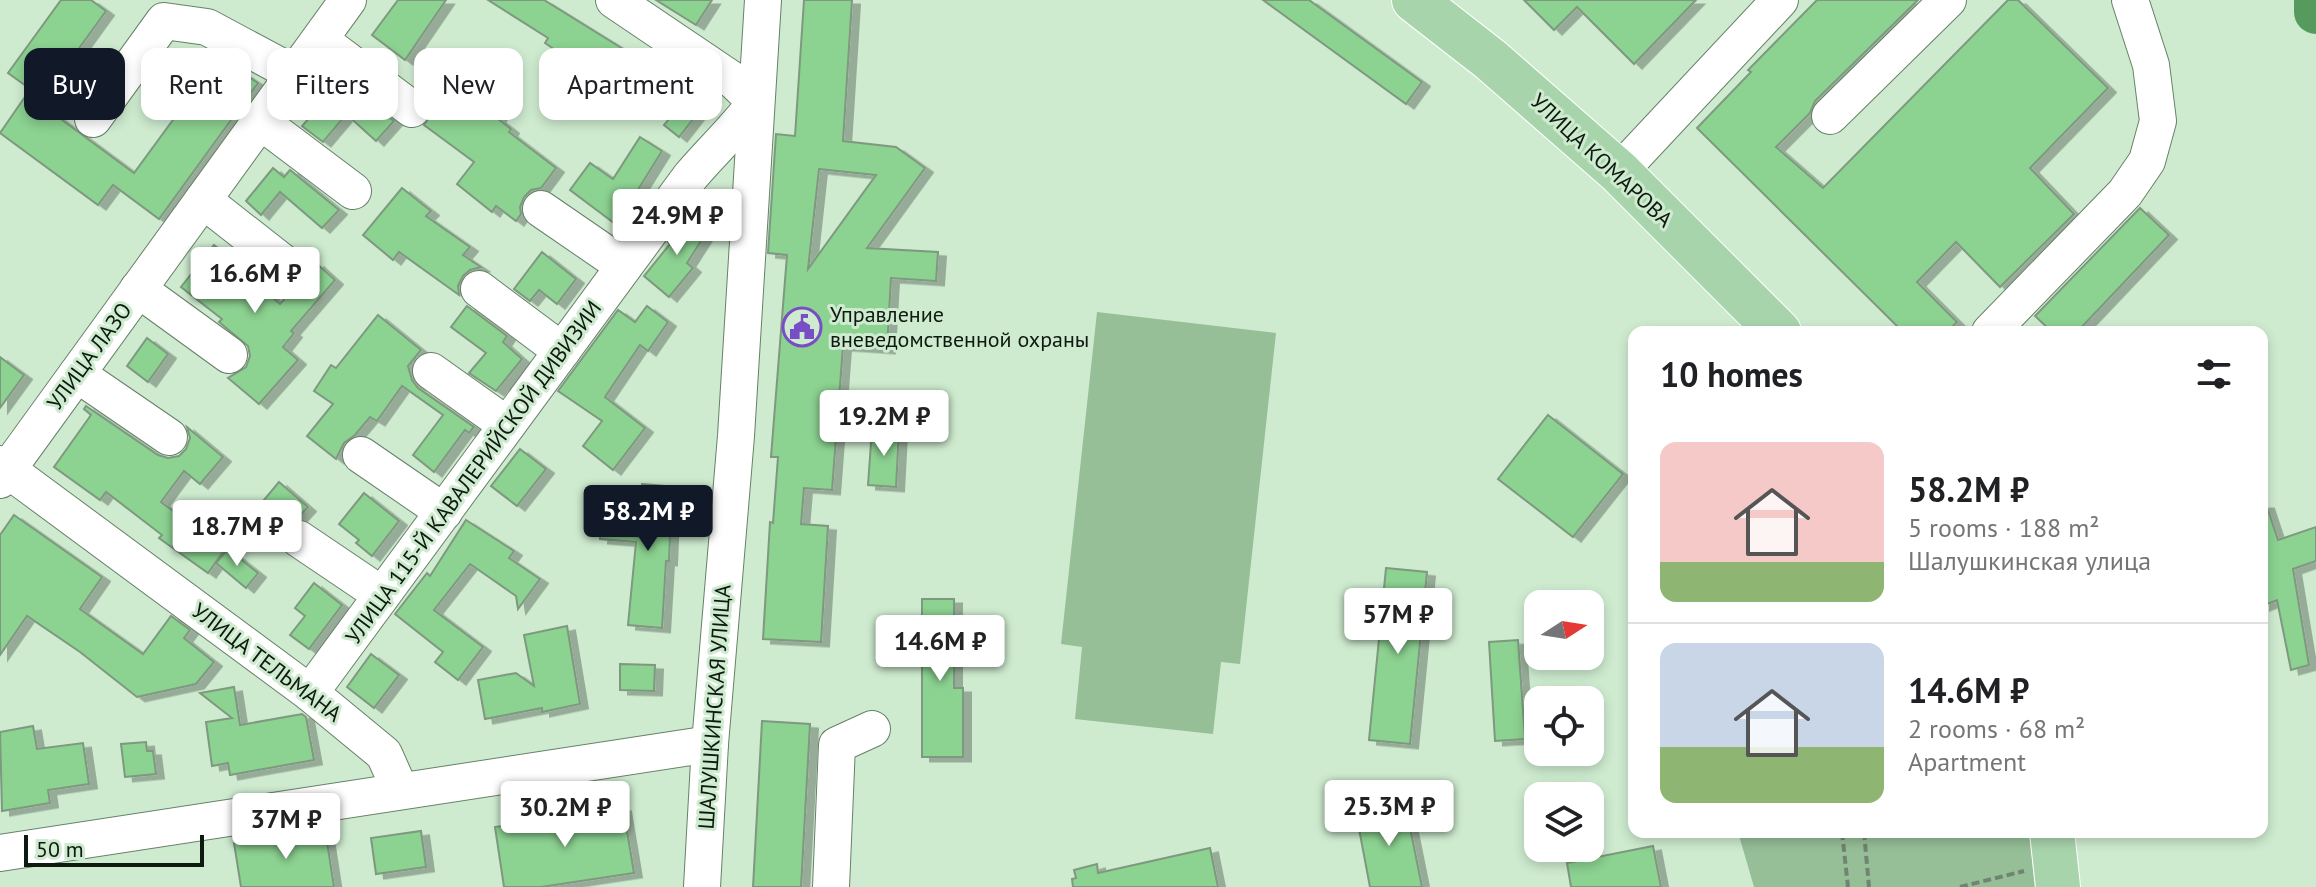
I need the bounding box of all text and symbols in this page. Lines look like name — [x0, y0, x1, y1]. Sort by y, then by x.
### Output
chip: Buy — [24, 48, 125, 120]
chip: Rent — [141, 48, 251, 120]
chip: Filters — [267, 48, 398, 120]
chip: New — [414, 48, 523, 120]
chip: Apartment — [539, 48, 722, 120]
street label: УЛИЦА КОМАРОВА — [1525, 87, 1679, 233]
pin: 24.9M ₽ — [603, 189, 751, 257]
text: 24.9M ₽ — [631, 198, 723, 231]
pin: 16.6M ₽ — [181, 247, 329, 315]
text: 16.6M ₽ — [209, 256, 301, 289]
street label: УЛИЦА 115-Й КАВАЛЕРИЙСКОЙ ДИВИЗИИ — [339, 295, 607, 649]
street label: УЛИЦА ЛАЗО — [40, 297, 138, 415]
place label: Управление вневедомственной охраны — [830, 300, 1089, 353]
public building icon: Управление вневедомственной охраны — [781, 306, 823, 348]
text: 10 homes — [1660, 352, 1803, 396]
icon: filters — [2192, 352, 2236, 396]
pin: 19.2M ₽ — [810, 390, 958, 458]
text: 19.2M ₽ — [838, 399, 930, 432]
text: 58.2M ₽ — [1908, 467, 2029, 511]
icon: home — [1724, 474, 1820, 570]
pin: 58.2M ₽ — [574, 485, 722, 553]
text: 58.2M ₽ — [602, 494, 694, 527]
pin: 18.7M ₽ — [163, 500, 311, 568]
text: 18.7M ₽ — [191, 509, 283, 542]
text: 5 rooms · 188 m² — [1908, 511, 2100, 544]
text: Шалушкинская улица — [1908, 544, 2151, 577]
street label: ШАЛУШКИНСКАЯ УЛИЦА — [691, 584, 737, 830]
pin: 57M ₽ — [1342, 588, 1454, 656]
north arrow — [1524, 590, 1604, 670]
map controls — [1524, 590, 1604, 862]
street label: УЛИЦА ТЕЛЬМАНА — [187, 597, 348, 728]
text: 57M ₽ — [1362, 597, 1434, 630]
pin: 14.6M ₽ — [866, 615, 1014, 683]
text: 14.6M ₽ — [894, 624, 986, 657]
text: 14.6M ₽ — [1908, 668, 2029, 712]
icon: home — [1724, 675, 1820, 771]
button: locate — [1524, 686, 1604, 766]
text: 2 rooms · 68 m² — [1908, 712, 2085, 745]
text: Apartment — [1908, 745, 2026, 778]
pin: 25.3M ₽ — [1315, 780, 1463, 848]
pin: 30.2M ₽ — [491, 781, 639, 849]
button: layers — [1524, 782, 1604, 862]
text: 25.3M ₽ — [1343, 789, 1435, 822]
text: 30.2M ₽ — [519, 790, 611, 823]
pin: 37M ₽ — [230, 793, 342, 861]
text: 37M ₽ — [250, 802, 322, 835]
scale bar — [24, 831, 204, 867]
text: 50 m — [36, 835, 84, 863]

